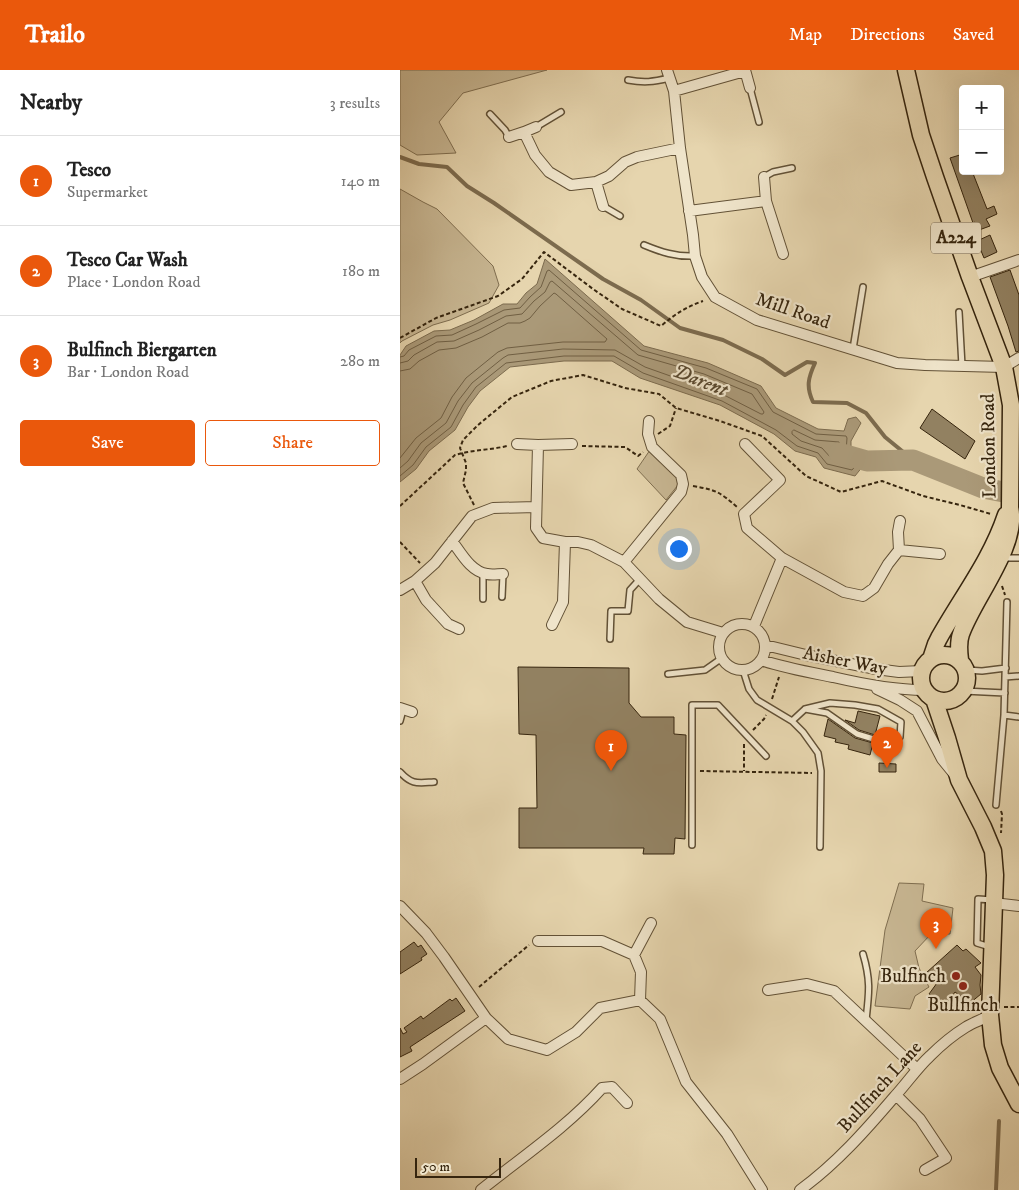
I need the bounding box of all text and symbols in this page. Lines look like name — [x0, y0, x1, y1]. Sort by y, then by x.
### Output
text: Trailo — [25, 20, 85, 50]
text: Map — [789, 24, 822, 46]
text: Directions — [850, 24, 925, 46]
text: Saved — [953, 24, 994, 46]
map controls — [959, 85, 1004, 175]
button: + — [959, 85, 1004, 130]
text: Nearby — [20, 90, 82, 116]
text: 3 results — [330, 93, 380, 113]
button: − — [959, 130, 1004, 175]
text: Tesco — [67, 159, 111, 182]
text: 1 — [33, 171, 39, 191]
text: 140 m — [341, 171, 380, 191]
text: Supermarket — [67, 182, 148, 202]
road number: A224 — [931, 222, 981, 254]
text: Tesco Car Wash — [67, 249, 188, 272]
text: 2 — [32, 261, 40, 281]
text: 180 m — [342, 261, 380, 281]
text: Place · London Road — [67, 272, 200, 292]
street label: Mill Road — [753, 288, 834, 335]
text: Bulfinch Biergarten — [67, 339, 217, 362]
text: 3 — [33, 351, 39, 371]
text: 280 m — [340, 351, 380, 371]
water label: Darent — [669, 359, 733, 404]
text: Bar · London Road — [67, 362, 189, 382]
street label: London Road — [977, 393, 1001, 499]
button: Save — [20, 420, 195, 466]
button: Share — [205, 420, 380, 466]
your location — [666, 536, 692, 562]
street label: Aisher Way — [801, 642, 890, 681]
pin: 2 — [871, 727, 903, 768]
pin: 1 — [595, 730, 627, 771]
pin: 3 — [920, 908, 952, 949]
place label: Bulfinch — [880, 965, 946, 988]
marker: Bulfinch — [950, 970, 962, 982]
marker: Bullfinch — [957, 980, 969, 992]
place label: Bullfinch — [927, 994, 999, 1017]
street label: Bullfinch Lane — [833, 1037, 927, 1137]
scale bar — [415, 1155, 501, 1178]
text: 50 m — [422, 1158, 450, 1176]

